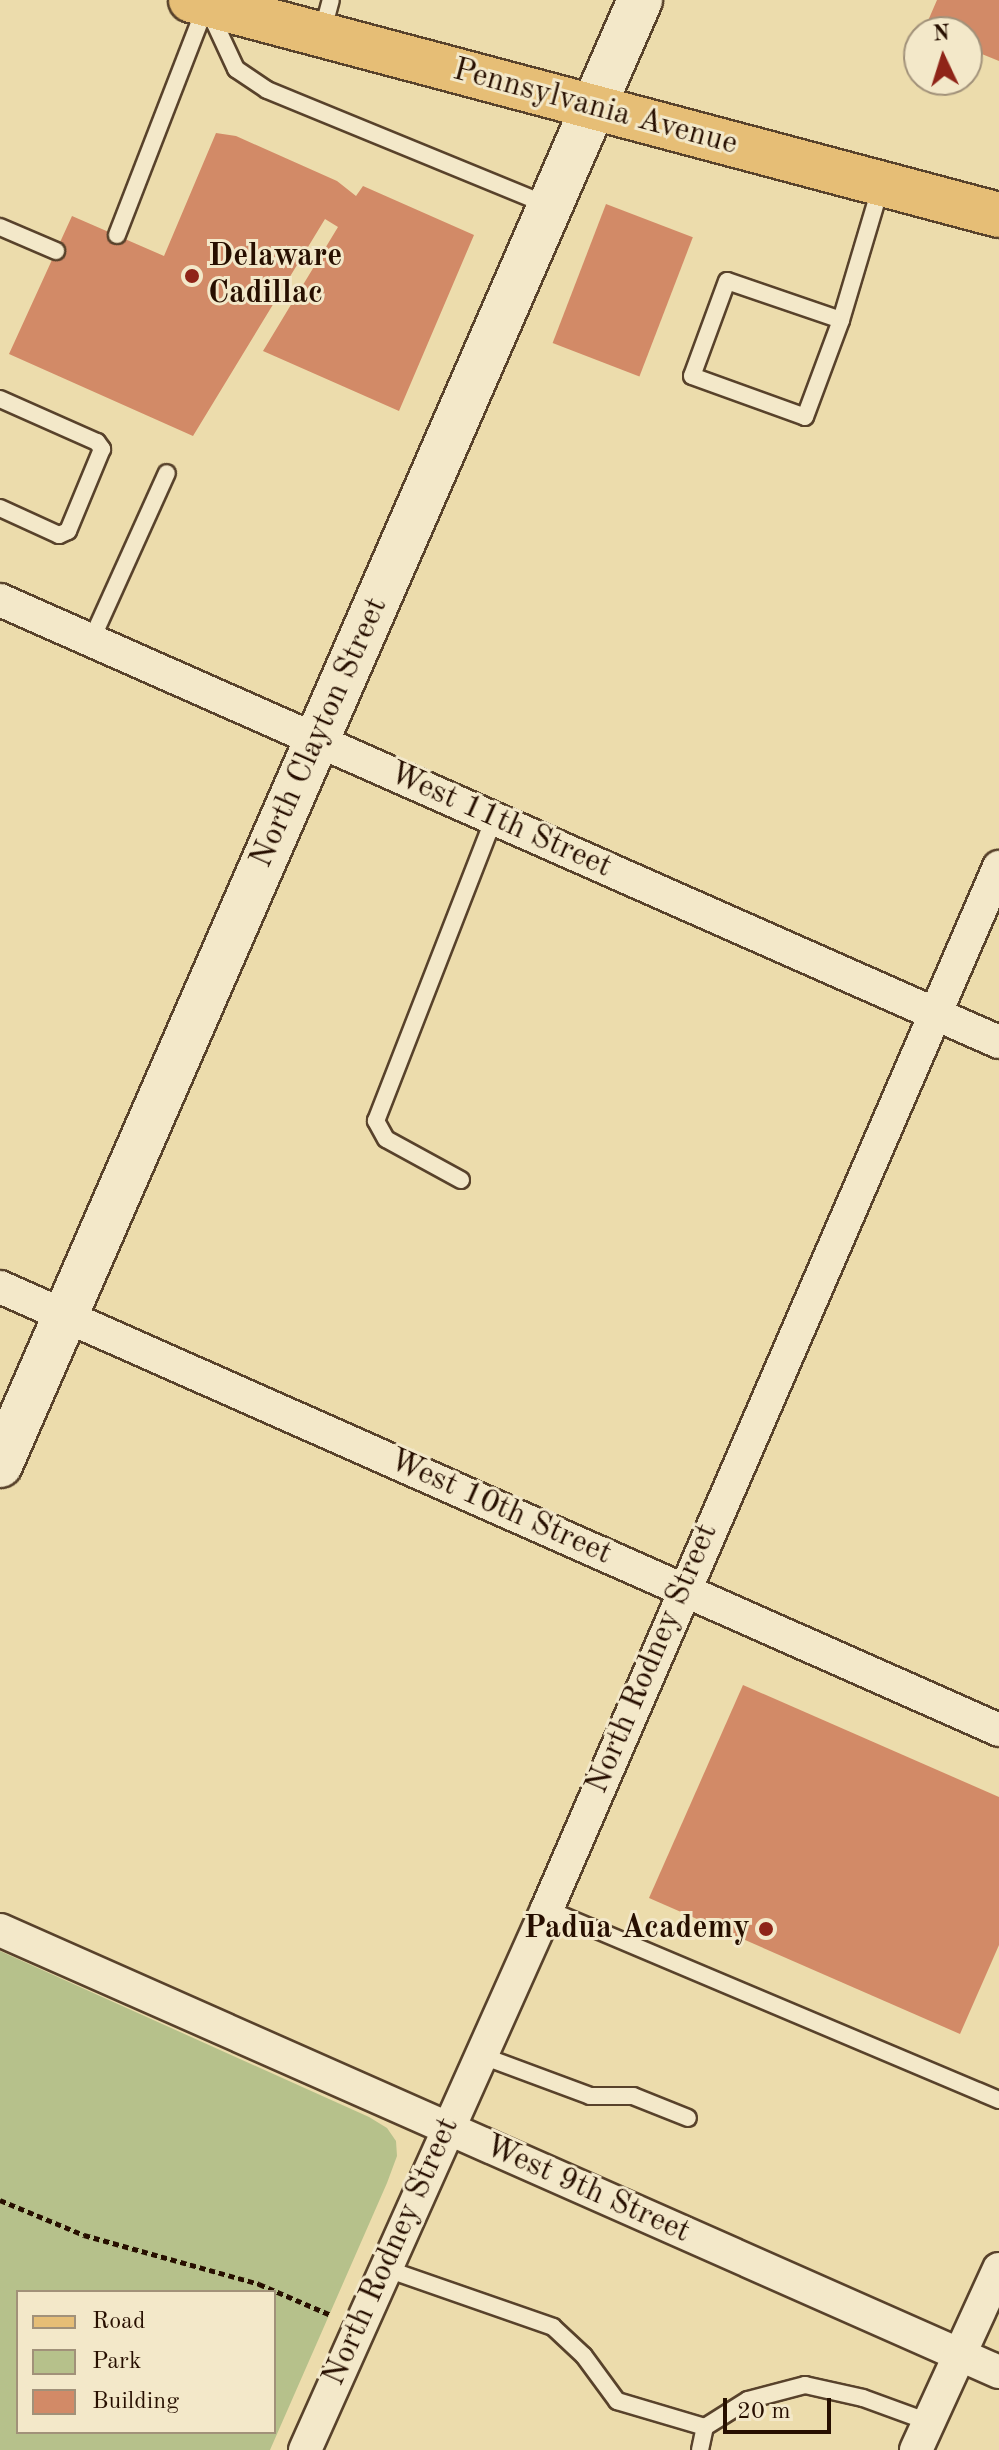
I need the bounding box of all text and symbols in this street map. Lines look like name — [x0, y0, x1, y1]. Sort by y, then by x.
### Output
north arrow — [903, 16, 983, 96]
text: N — [932, 22, 951, 46]
street label: Pennsylvania Avenue — [449, 52, 741, 164]
place label: Delaware Cadillac — [208, 239, 342, 314]
marker: Delaware Cadillac — [183, 267, 201, 285]
street label: North Clayton Street — [243, 592, 397, 874]
street label: West 11th Street — [383, 755, 617, 887]
street label: West 10th Street — [383, 1442, 617, 1574]
street label: North Rodney Street — [579, 1518, 727, 1800]
place label: Padua Academy — [524, 1910, 750, 1948]
marker: Padua Academy — [757, 1920, 775, 1938]
street label: North Rodney Street — [316, 2112, 468, 2392]
street label: West 9th Street — [478, 2128, 696, 2252]
legend — [16, 2290, 276, 2434]
text: Road — [92, 2310, 145, 2334]
text: Park — [92, 2350, 141, 2374]
scale bar — [727, 2382, 835, 2432]
text: Building — [92, 2390, 179, 2414]
text: 20 m — [737, 2400, 791, 2424]

